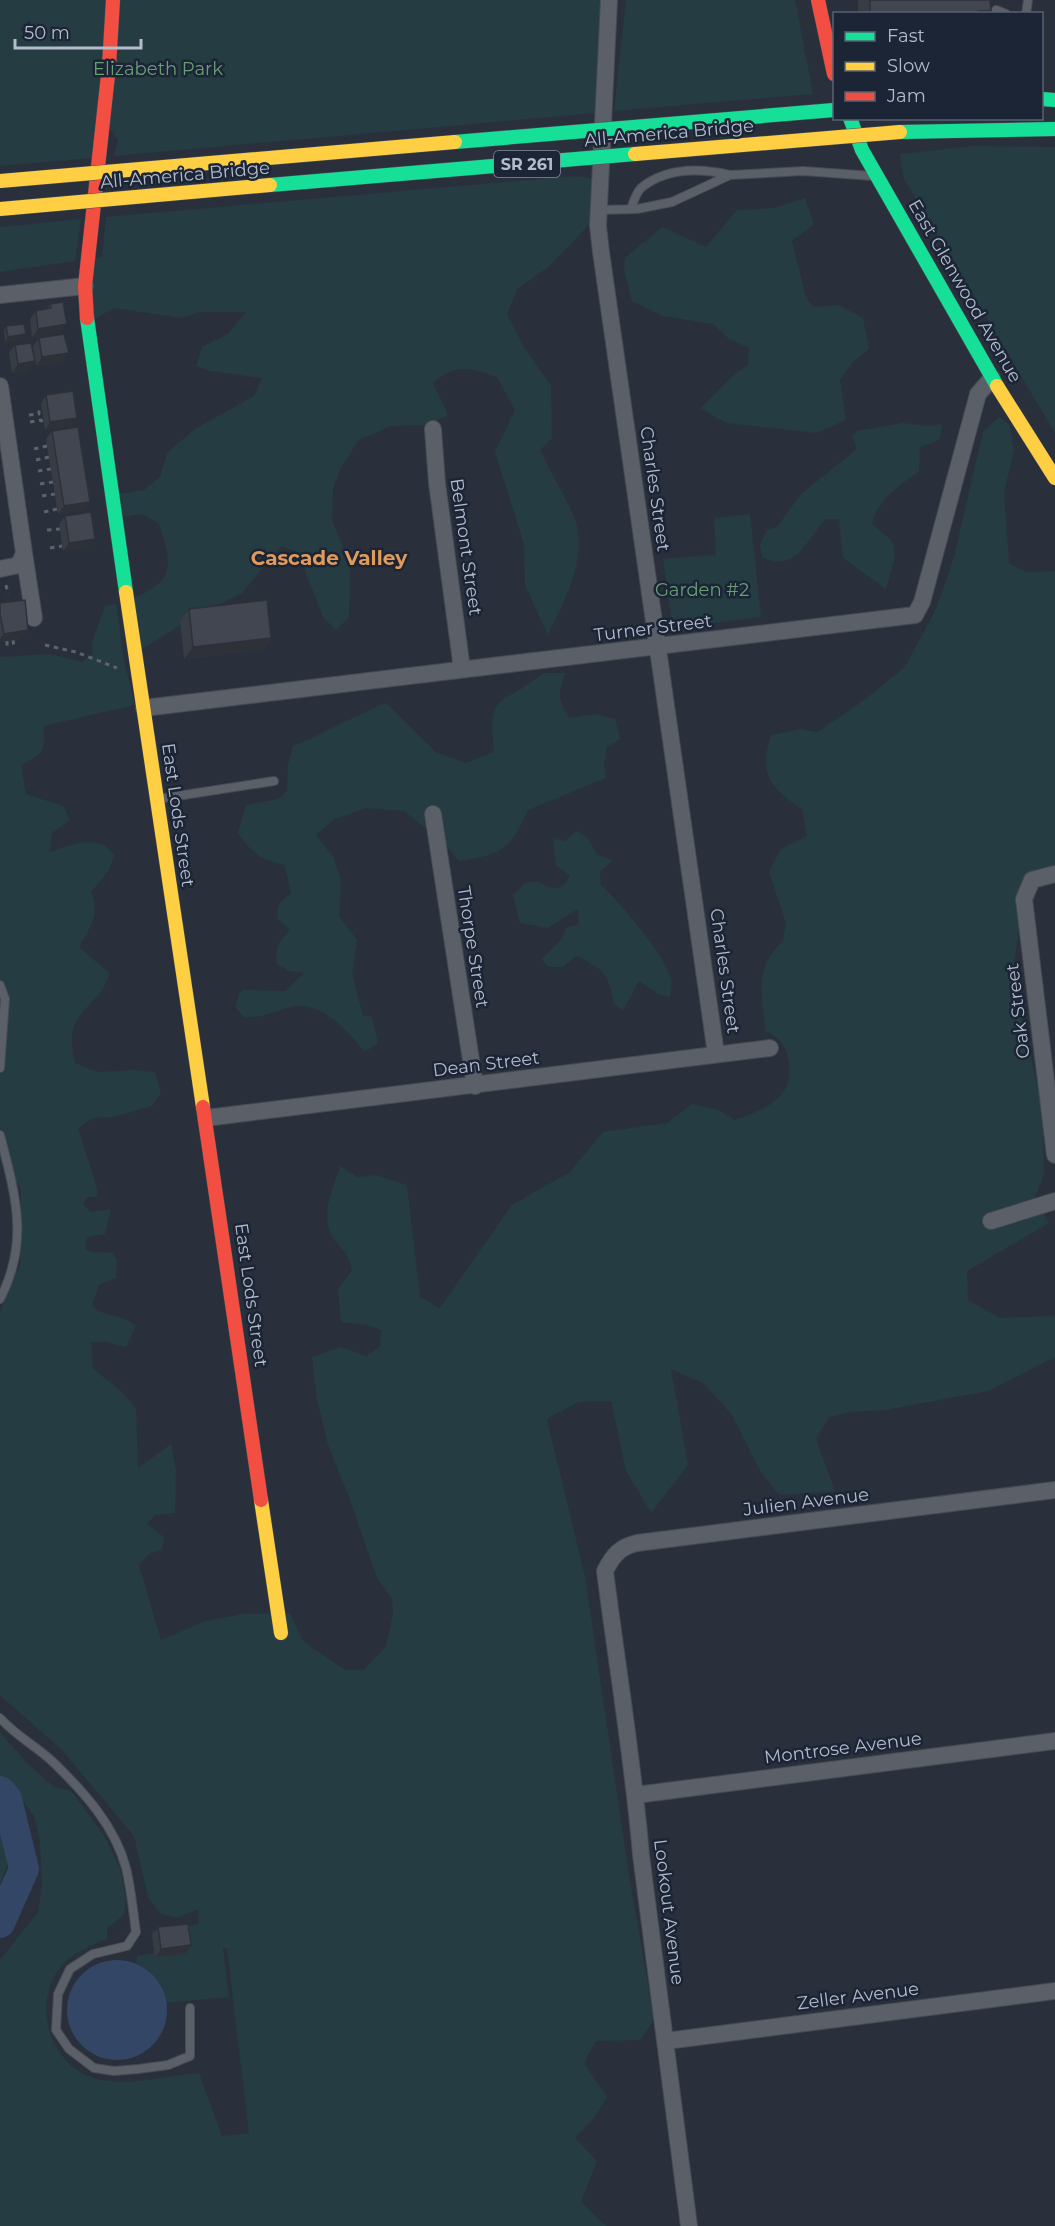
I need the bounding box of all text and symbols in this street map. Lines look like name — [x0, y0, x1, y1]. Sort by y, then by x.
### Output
scale bar — [15, 12, 141, 50]
legend — [833, 12, 1043, 120]
text: 50 m — [24, 22, 70, 44]
text: Fast — [887, 25, 925, 47]
text: Slow — [887, 55, 930, 77]
park label: Elizabeth Park — [93, 58, 223, 80]
text: Jam — [886, 85, 926, 107]
street label: All-America Bridge — [583, 115, 755, 151]
road number: SR 261 — [494, 151, 560, 177]
street label: All-America Bridge — [99, 157, 271, 193]
street label: East Glenwood Avenue — [903, 195, 1027, 387]
street label: Charles Street — [635, 425, 675, 553]
street label: Belmont Street — [445, 477, 487, 617]
district label: Cascade Valley — [251, 546, 408, 570]
park label: Garden #2 — [655, 579, 749, 601]
street label: Turner Street — [593, 610, 713, 646]
street label: East Lods Street — [157, 742, 199, 888]
street label: Thorpe Street — [453, 884, 493, 1010]
street label: Charles Street — [705, 907, 745, 1035]
street label: Oak Street — [1001, 962, 1035, 1060]
street label: Dean Street — [431, 1047, 541, 1081]
street label: East Lods Street — [230, 1222, 272, 1368]
street label: Julien Avenue — [741, 1483, 870, 1521]
street label: Montrose Avenue — [763, 1727, 923, 1769]
street label: Lookout Avenue — [649, 1838, 689, 1986]
street label: Zeller Avenue — [796, 1978, 920, 2014]

